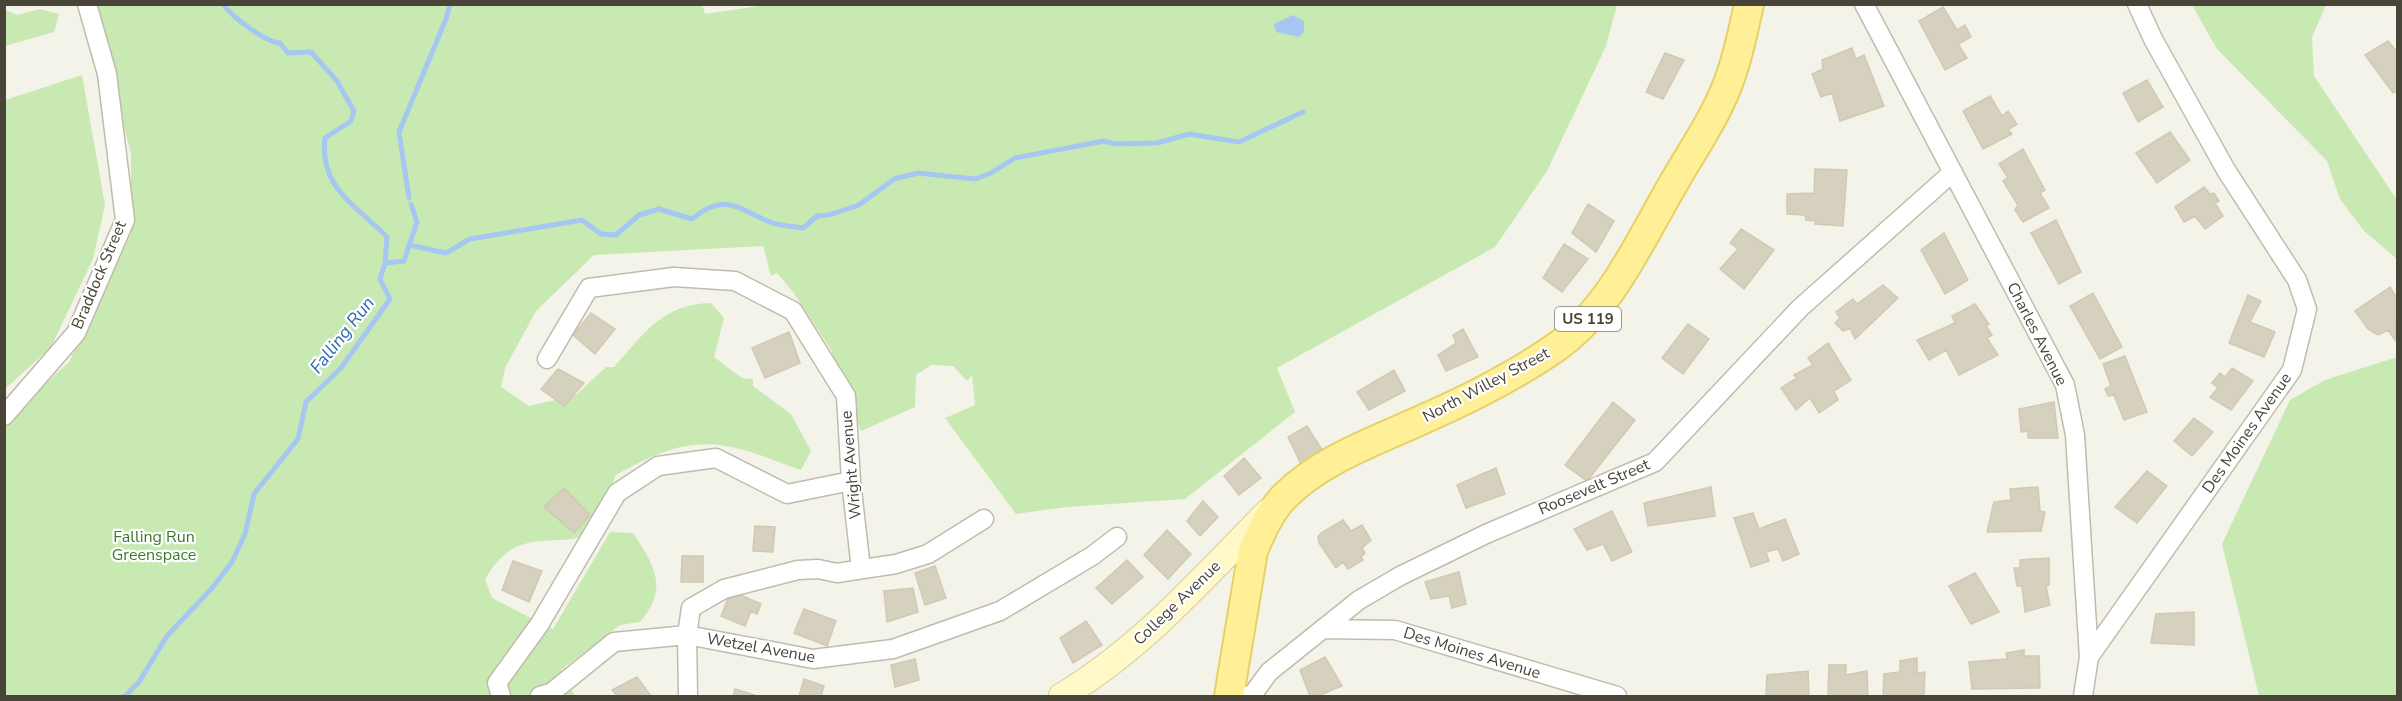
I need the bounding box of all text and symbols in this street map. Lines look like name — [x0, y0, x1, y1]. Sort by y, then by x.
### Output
street label: Braddock Street — [66, 217, 132, 333]
street label: Charles Avenue — [2001, 278, 2073, 390]
water label: Falling Run — [304, 292, 380, 378]
road number: US 119 — [1555, 307, 1621, 331]
street label: North Willey Street — [1419, 342, 1554, 428]
street label: Des Moines Avenue — [2197, 368, 2297, 498]
street label: Wright Avenue — [835, 410, 867, 520]
street label: Roosevelt Street — [1535, 453, 1653, 520]
park label: Falling Run Greenspace — [112, 526, 196, 566]
street label: College Avenue — [1129, 556, 1225, 650]
street label: Des Moines Avenue — [1401, 622, 1543, 684]
street label: Wetzel Avenue — [705, 628, 817, 668]

